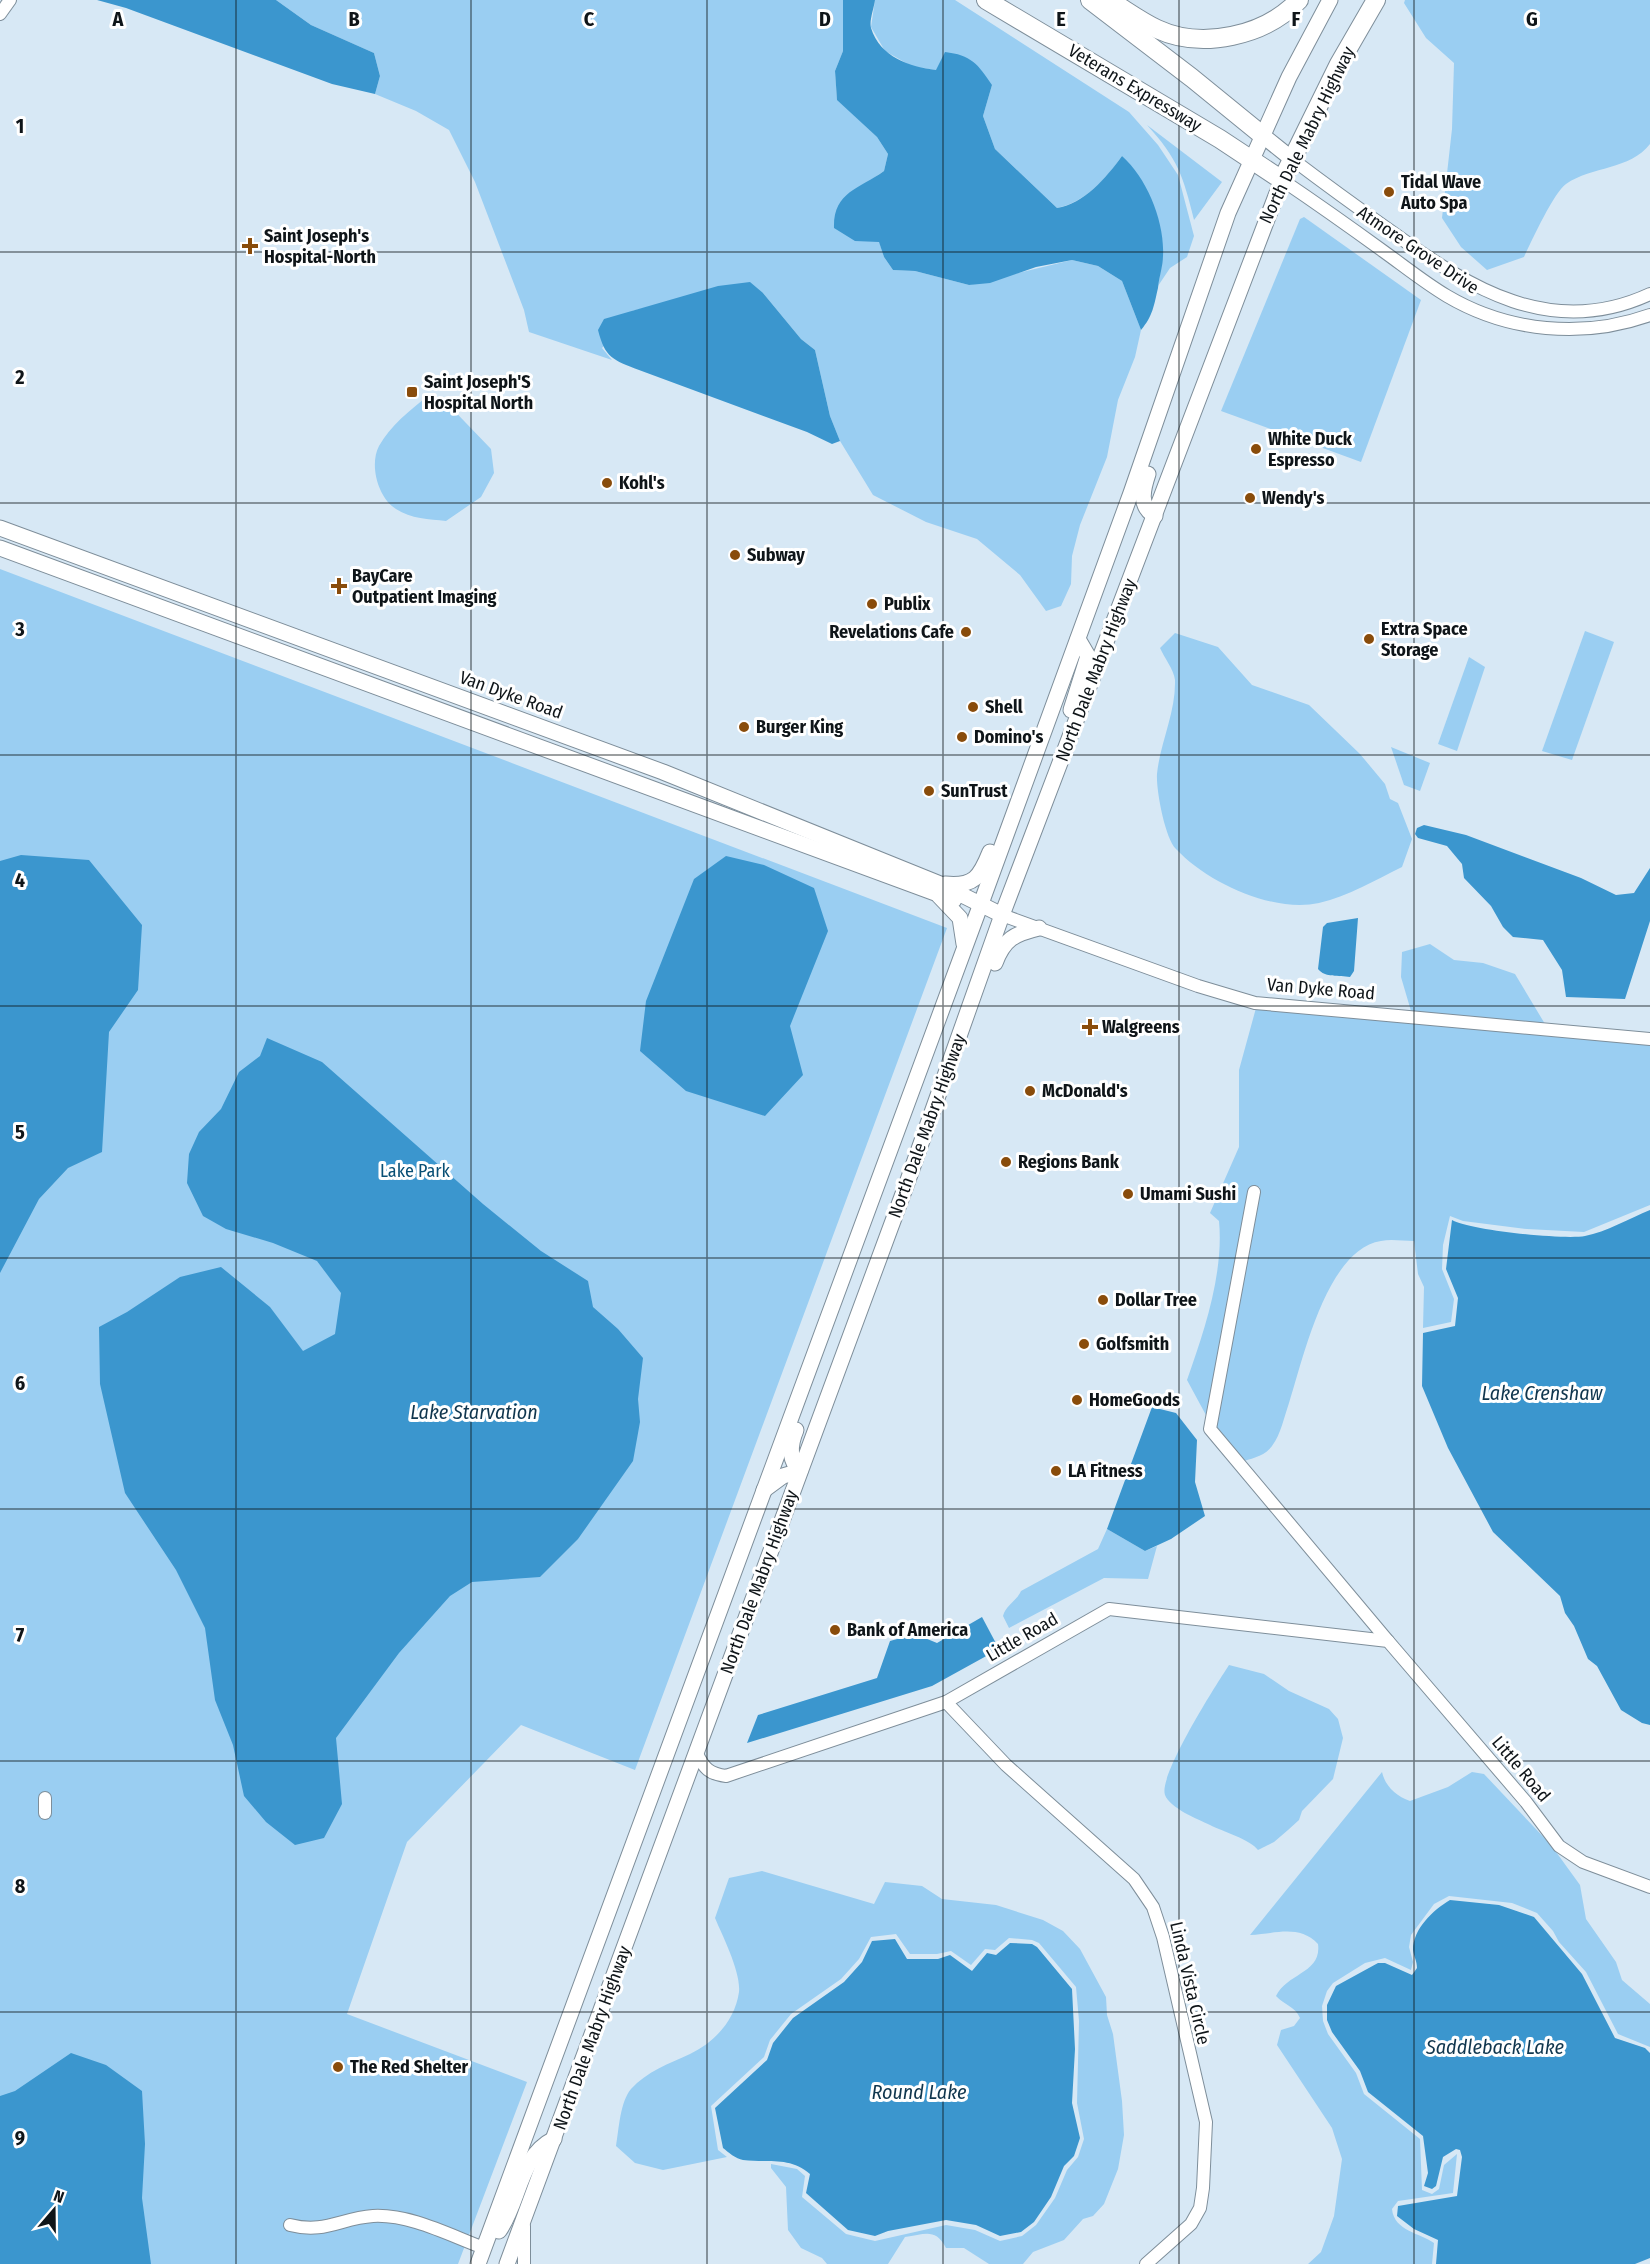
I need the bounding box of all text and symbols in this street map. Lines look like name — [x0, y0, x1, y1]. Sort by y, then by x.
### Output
text: A — [112, 7, 125, 31]
text: B — [348, 7, 360, 31]
text: C — [584, 7, 595, 31]
text: D — [819, 7, 831, 31]
text: E — [1056, 7, 1066, 31]
text: F — [1292, 7, 1301, 31]
text: G — [1526, 7, 1538, 31]
street label: Veterans Expressway — [1064, 39, 1206, 137]
street label: North Dale Mabry Highway — [1255, 43, 1359, 227]
text: 1 — [16, 114, 24, 138]
place label: Tidal Wave Auto Spa — [1400, 171, 1481, 214]
marker: Tidal Wave Auto Spa — [1382, 185, 1396, 199]
street label: Atmore Grove Drive — [1353, 201, 1483, 299]
place label: Saint Joseph's Hospital-North — [264, 225, 376, 268]
marker: Saint Joseph's Hospital-North — [241, 237, 259, 255]
text: 2 — [14, 365, 25, 389]
place label: Saint Joseph'S Hospital North — [424, 371, 533, 414]
marker: Saint Joseph'S Hospital North — [405, 385, 419, 399]
place label: White Duck Espresso — [1268, 428, 1353, 471]
marker: White Duck Espresso — [1249, 442, 1263, 456]
place label: Kohl's — [619, 472, 665, 494]
marker: Kohl's — [600, 476, 614, 490]
place label: Wendy's — [1262, 487, 1325, 509]
marker: Wendy's — [1243, 491, 1257, 505]
place label: Subway — [747, 544, 805, 566]
marker: Subway — [728, 548, 742, 562]
place label: BayCare Outpatient Imaging — [352, 565, 497, 608]
street label: North Dale Mabry Highway — [1051, 575, 1141, 765]
marker: BayCare Outpatient Imaging — [330, 577, 348, 595]
place label: Publix — [884, 593, 931, 615]
marker: Publix — [865, 597, 879, 611]
text: 3 — [14, 617, 25, 641]
place label: Extra Space Storage — [1381, 618, 1468, 661]
place label: Revelations Cafe — [829, 621, 954, 643]
marker: Revelations Cafe — [959, 625, 973, 639]
marker: Extra Space Storage — [1362, 632, 1376, 646]
street label: Van Dyke Road — [456, 666, 566, 724]
place label: Shell — [985, 696, 1023, 718]
marker: Shell — [966, 700, 980, 714]
place label: Burger King — [756, 716, 843, 738]
marker: Burger King — [737, 720, 751, 734]
place label: Domino's — [974, 726, 1043, 748]
marker: Domino's — [955, 730, 969, 744]
place label: SunTrust — [941, 780, 1008, 802]
marker: SunTrust — [922, 784, 936, 798]
text: 4 — [15, 868, 25, 892]
street label: Van Dyke Road — [1266, 973, 1376, 1005]
place label: Walgreens — [1102, 1016, 1180, 1038]
marker: Walgreens — [1083, 1020, 1097, 1034]
street label: North Dale Mabry Highway — [883, 1031, 971, 1221]
place label: McDonald's — [1042, 1080, 1128, 1102]
marker: McDonald's — [1023, 1084, 1037, 1098]
text: 5 — [15, 1120, 25, 1144]
place label: Regions Bank — [1018, 1151, 1120, 1173]
marker: Regions Bank — [999, 1155, 1013, 1169]
park label: Lake Park — [380, 1160, 451, 1182]
place label: Umami Sushi — [1140, 1183, 1236, 1205]
marker: Umami Sushi — [1121, 1187, 1135, 1201]
place label: Dollar Tree — [1115, 1289, 1197, 1311]
marker: Dollar Tree — [1096, 1293, 1110, 1307]
place label: Golfsmith — [1096, 1333, 1169, 1355]
marker: Golfsmith — [1077, 1337, 1091, 1351]
text: 6 — [15, 1371, 25, 1395]
water label: Lake Crenshaw — [1481, 1381, 1604, 1405]
place label: HomeGoods — [1089, 1389, 1180, 1411]
marker: HomeGoods — [1070, 1393, 1084, 1407]
water label: Lake Starvation — [410, 1400, 538, 1424]
place label: LA Fitness — [1068, 1460, 1143, 1482]
marker: LA Fitness — [1049, 1464, 1063, 1478]
street label: North Dale Mabry Highway — [715, 1487, 803, 1677]
street label: Little Road — [982, 1608, 1062, 1666]
place label: Bank of America — [847, 1619, 968, 1641]
text: 7 — [16, 1623, 25, 1647]
marker: Bank of America — [828, 1623, 842, 1637]
street label: Little Road — [1487, 1732, 1555, 1806]
text: 8 — [15, 1874, 26, 1898]
street label: Linda Vista Circle — [1165, 1919, 1215, 2047]
street label: North Dale Mabry Highway — [548, 1943, 636, 2133]
water label: Saddleback Lake — [1425, 2035, 1565, 2059]
place label: The Red Shelter — [350, 2056, 469, 2078]
marker: The Red Shelter — [331, 2060, 345, 2074]
water label: Round Lake — [871, 2080, 967, 2104]
text: 9 — [15, 2126, 25, 2150]
north arrow — [24, 2180, 84, 2240]
text: N — [51, 2186, 67, 2207]

